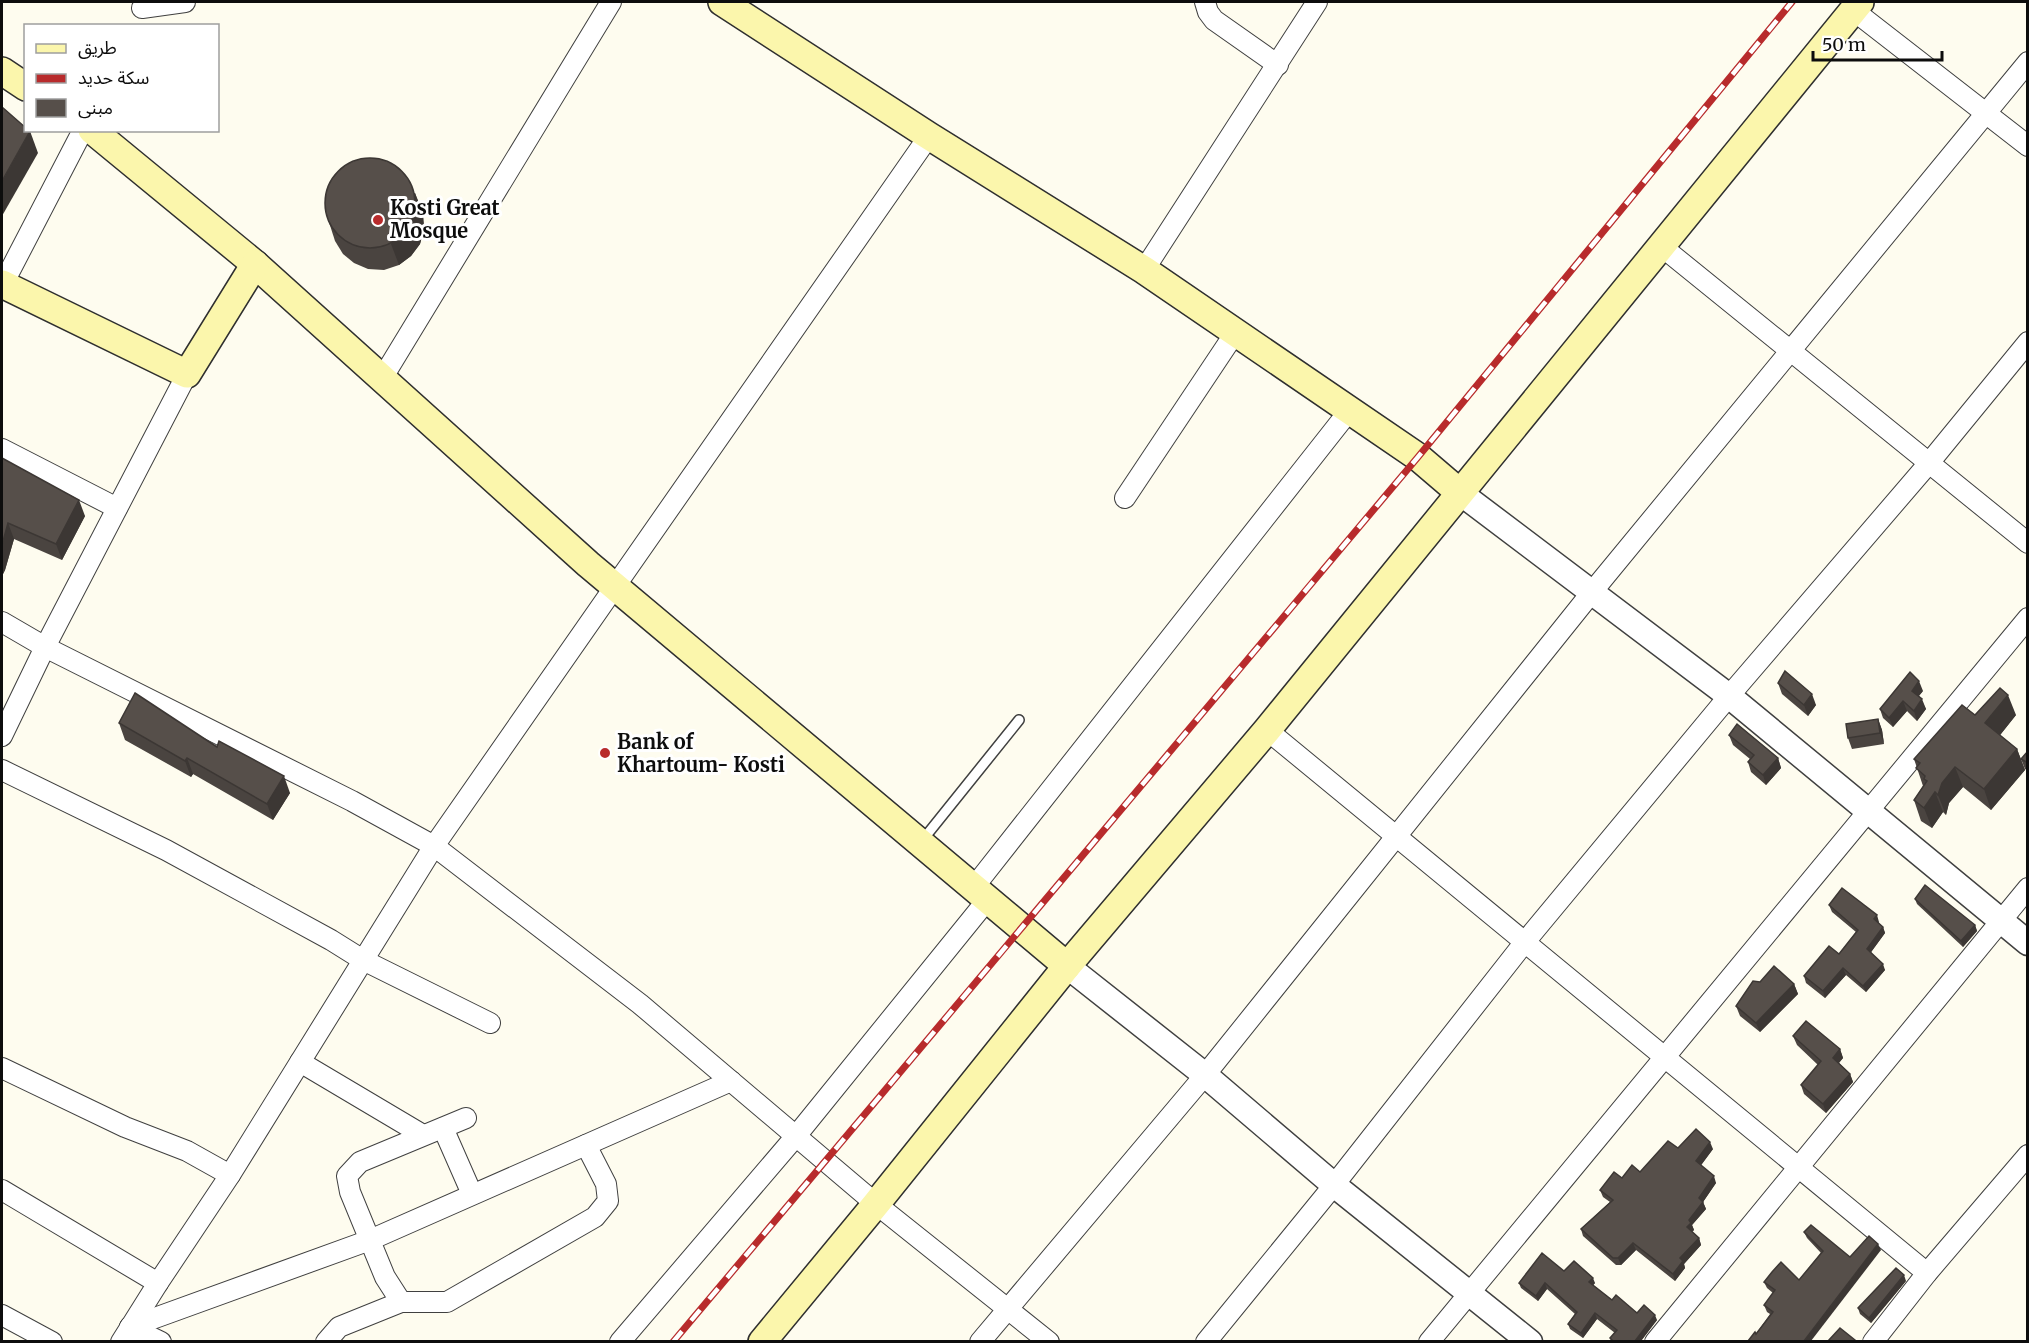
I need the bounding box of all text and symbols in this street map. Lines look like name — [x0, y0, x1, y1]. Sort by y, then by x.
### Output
legend — [24, 24, 219, 132]
scale bar — [1813, 24, 1942, 62]
text: 50 m — [1822, 33, 1866, 56]
text: طريق — [78, 36, 117, 59]
text: سكة حديد — [78, 66, 149, 89]
text: مبنى — [78, 96, 113, 119]
place label: Kosti Great Mosque — [390, 195, 500, 243]
marker: Kosti Great Mosque — [371, 213, 385, 227]
place label: Bank of Khartoum- Kosti — [617, 729, 785, 777]
marker: Bank of Khartoum- Kosti — [598, 746, 612, 760]

